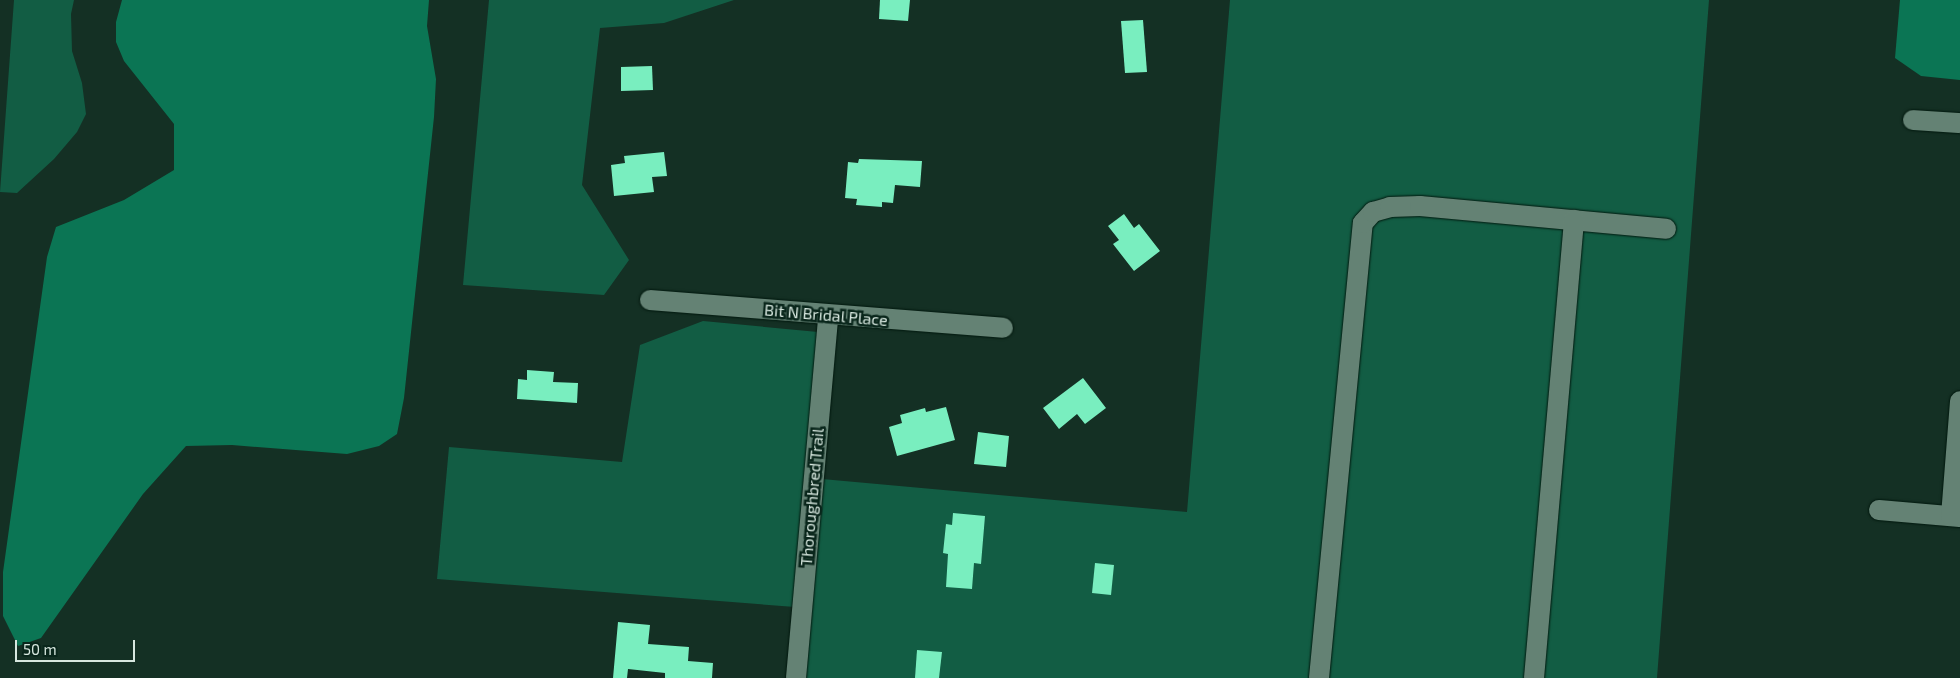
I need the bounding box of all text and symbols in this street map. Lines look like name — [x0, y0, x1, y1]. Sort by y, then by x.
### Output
street label: Bit N Bridal Place — [763, 300, 889, 330]
street label: Thoroughbred Trail — [796, 427, 828, 567]
scale bar — [18, 630, 138, 662]
text: 50 m — [23, 640, 57, 658]

